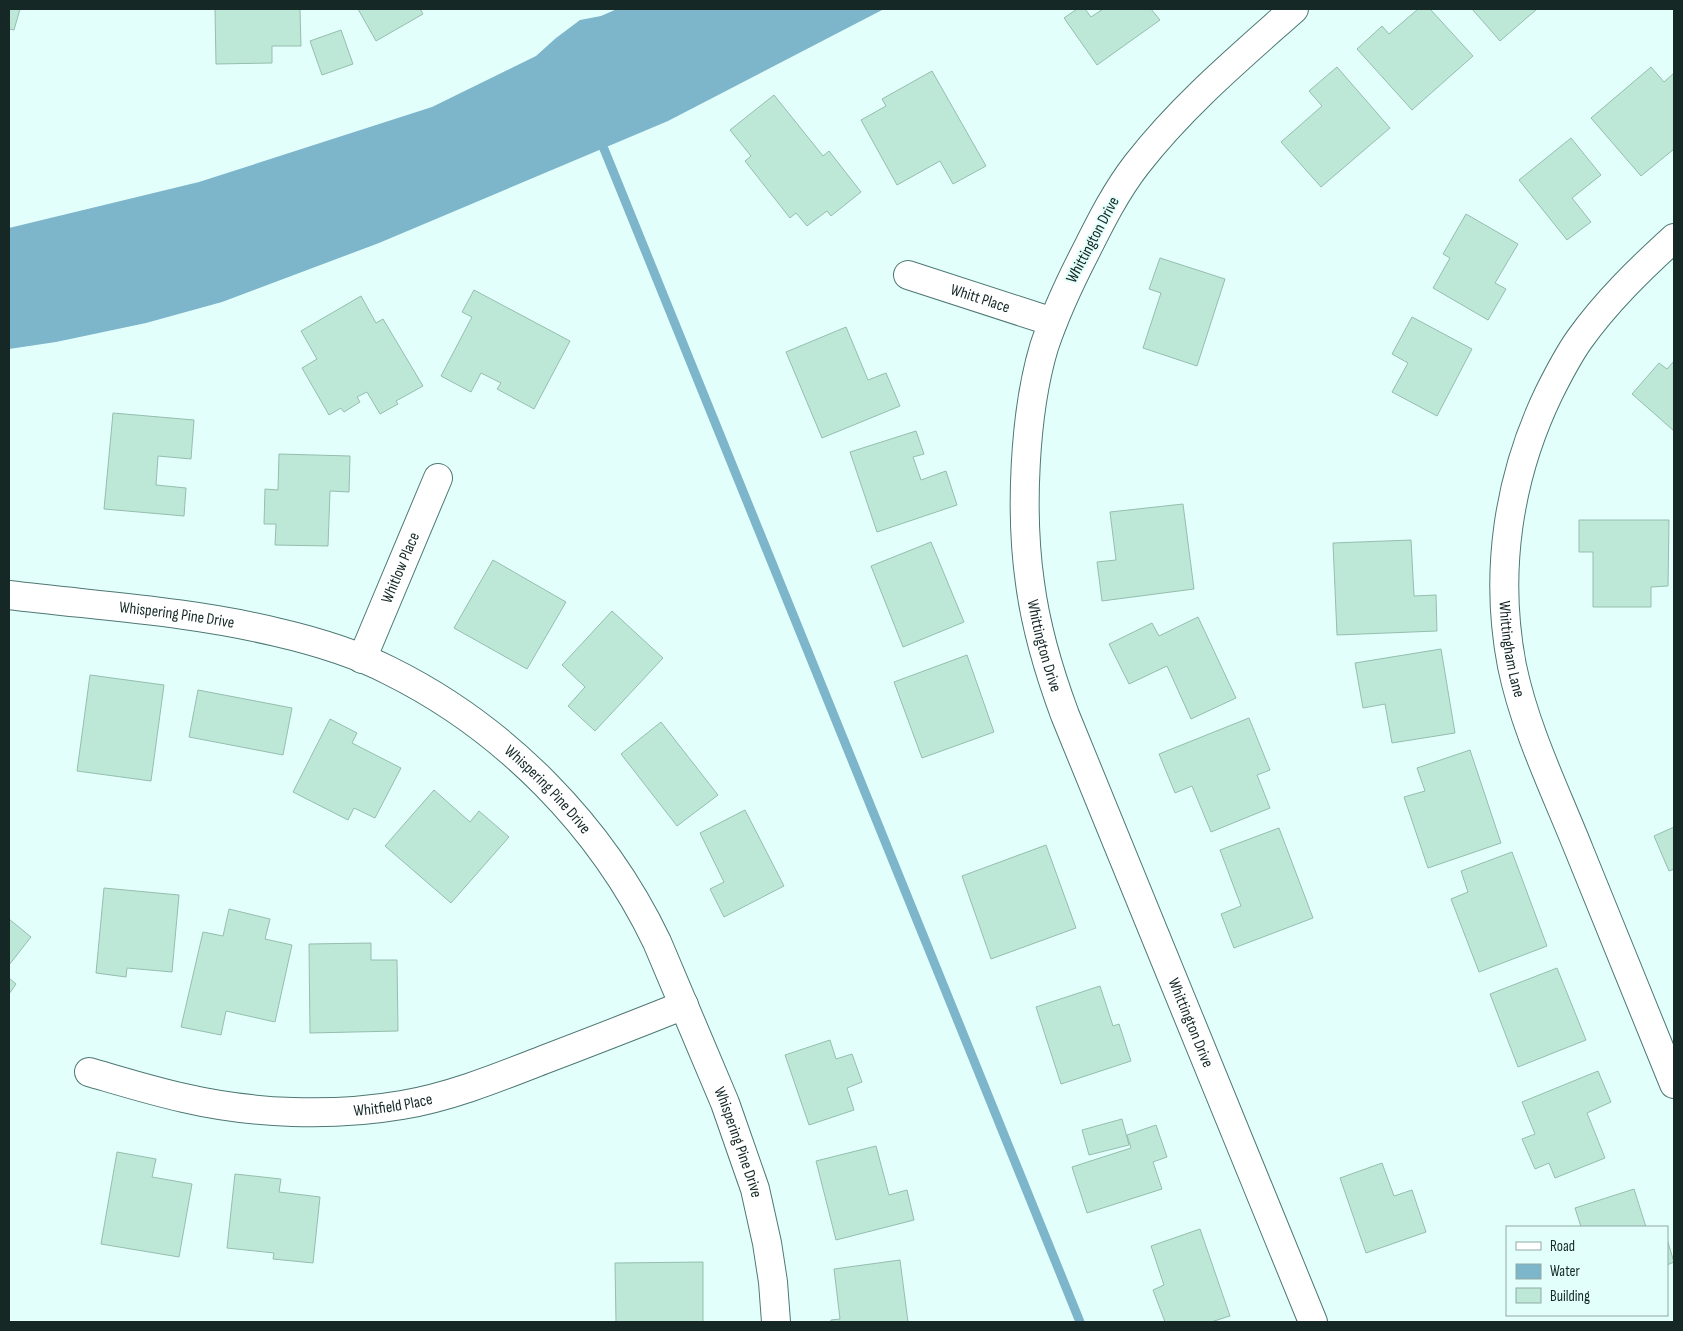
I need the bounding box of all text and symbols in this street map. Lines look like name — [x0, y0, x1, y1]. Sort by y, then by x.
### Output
street label: Whittington Drive — [1062, 194, 1124, 286]
street label: Whitt Place — [948, 280, 1012, 317]
street label: Whitlow Place — [377, 529, 424, 606]
street label: Whispering Pine Drive — [118, 598, 236, 632]
street label: Whittington Drive — [1023, 598, 1066, 694]
street label: Whittingham Lane — [1495, 600, 1529, 700]
street label: Whispering Pine Drive — [501, 741, 595, 838]
street label: Whittington Drive — [1164, 975, 1217, 1070]
street label: Whispering Pine Drive — [710, 1084, 766, 1199]
street label: Whitfield Place — [353, 1089, 434, 1120]
legend — [1506, 1226, 1668, 1316]
text: Road — [1550, 1237, 1575, 1256]
text: Water — [1550, 1262, 1581, 1281]
text: Building — [1550, 1287, 1590, 1306]

